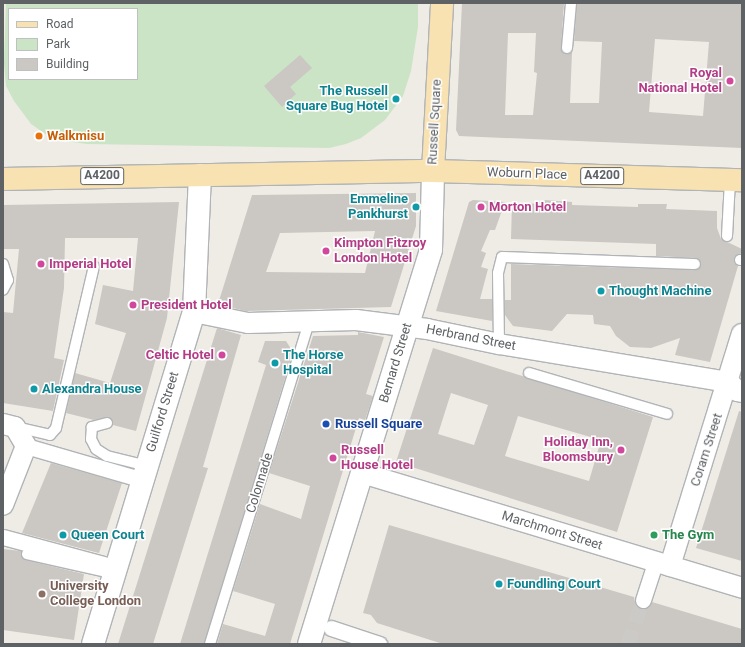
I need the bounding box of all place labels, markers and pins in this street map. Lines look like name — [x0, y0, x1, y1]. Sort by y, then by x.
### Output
place label: Royal National Hotel — [638, 66, 722, 97]
marker: Royal National Hotel — [725, 76, 735, 86]
place label: The Russell Square Bug Hotel — [286, 84, 388, 115]
marker: The Russell Square Bug Hotel — [391, 94, 401, 104]
place label: Walkmisu — [47, 128, 104, 144]
marker: Walkmisu — [34, 131, 44, 141]
place label: Emmeline Pankhurst — [348, 192, 408, 223]
place label: Morton Hotel — [489, 199, 566, 215]
marker: Emmeline Pankhurst — [411, 202, 421, 212]
marker: Morton Hotel — [476, 202, 486, 212]
place label: Kimpton Fitzroy London Hotel — [334, 236, 426, 267]
marker: Kimpton Fitzroy London Hotel — [321, 246, 331, 256]
place label: Imperial Hotel — [49, 256, 132, 272]
marker: Imperial Hotel — [36, 259, 46, 269]
place label: Thought Machine — [609, 283, 711, 299]
marker: Thought Machine — [596, 286, 606, 296]
place label: President Hotel — [141, 297, 232, 313]
marker: President Hotel — [128, 300, 138, 310]
place label: Celtic Hotel — [146, 347, 214, 363]
place label: The Horse Hospital — [283, 348, 344, 379]
marker: Celtic Hotel — [217, 350, 227, 360]
marker: The Horse Hospital — [270, 358, 280, 368]
place label: Alexandra House — [42, 381, 142, 397]
marker: Alexandra House — [29, 384, 39, 394]
place label: Russell Square — [335, 416, 422, 432]
marker: Russell Square — [320, 418, 332, 430]
place label: Holiday Inn, Bloomsbury — [543, 435, 613, 466]
place label: Russell House Hotel — [341, 443, 413, 474]
marker: Holiday Inn, Bloomsbury — [616, 445, 626, 455]
marker: Russell House Hotel — [328, 453, 338, 463]
place label: Queen Court — [71, 527, 144, 543]
place label: The Gym — [662, 527, 714, 543]
marker: Queen Court — [58, 530, 68, 540]
marker: The Gym — [649, 530, 659, 540]
place label: Foundling Court — [507, 576, 601, 592]
place label: University College London — [50, 579, 141, 610]
marker: Foundling Court — [494, 579, 504, 589]
marker: University College London — [37, 589, 47, 599]

